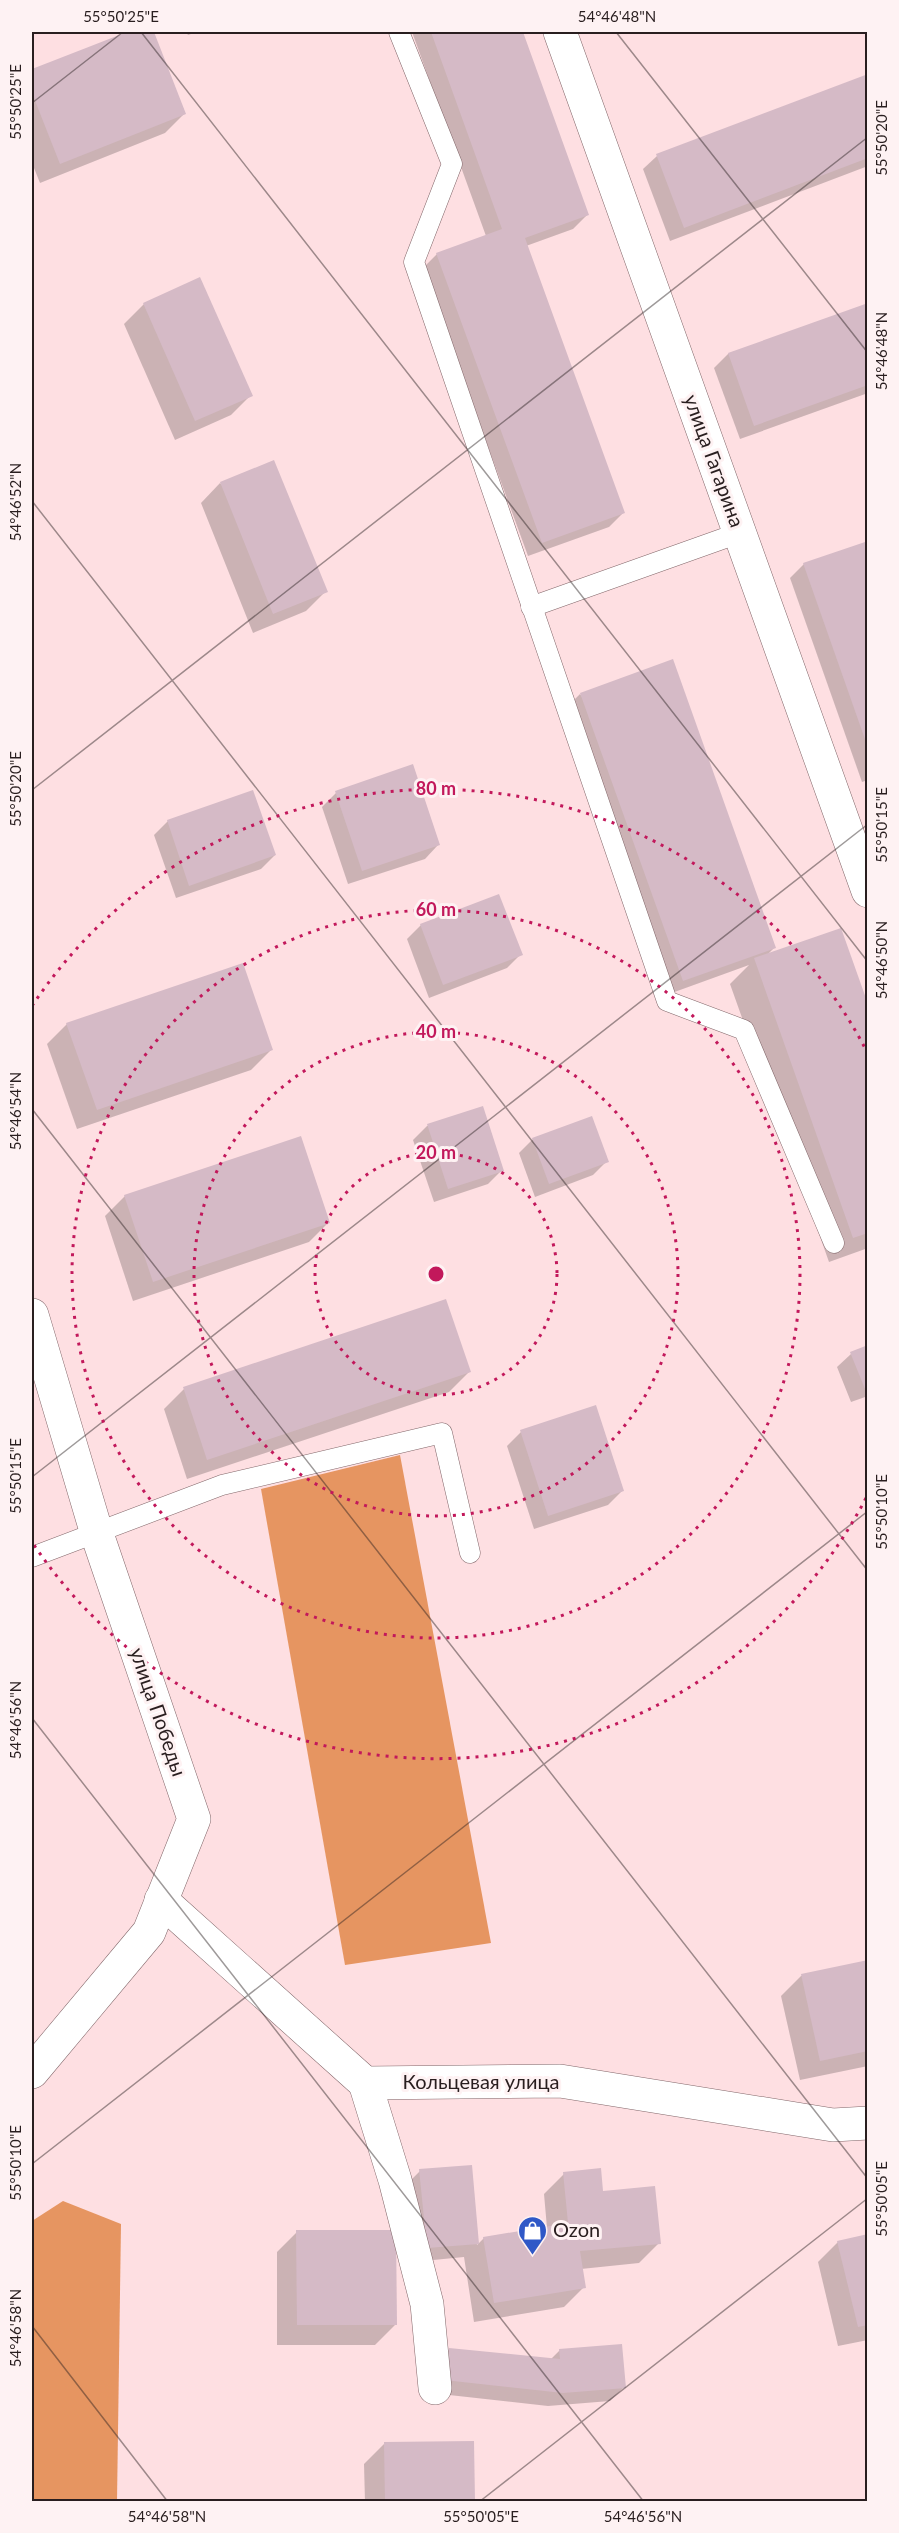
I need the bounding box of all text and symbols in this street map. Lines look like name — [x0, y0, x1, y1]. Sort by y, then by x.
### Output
text: 55°50'25"E — [83, 7, 159, 25]
text: 54°46'48"N — [578, 7, 656, 25]
text: 55°50'25"E — [6, 64, 24, 140]
text: 55°50'20"E — [872, 100, 890, 176]
text: 54°46'48"N — [872, 312, 890, 390]
street label: улица Гагарина — [680, 391, 750, 530]
text: 54°46'52"N — [6, 463, 24, 541]
text: 55°50'20"E — [6, 751, 24, 827]
text: 80 m — [416, 777, 456, 799]
text: 55°50'15"E — [872, 787, 890, 863]
text: 60 m — [416, 898, 456, 920]
text: 54°46'50"N — [872, 921, 890, 999]
text: 40 m — [416, 1020, 456, 1042]
text: 54°46'54"N — [6, 1072, 24, 1150]
text: 20 m — [416, 1141, 456, 1163]
centre of rings — [426, 1264, 446, 1284]
text: 55°50'15"E — [6, 1438, 24, 1514]
text: 55°50'10"E — [872, 1474, 890, 1550]
street label: улица Победы — [126, 1644, 192, 1779]
text: 54°46'56"N — [6, 1681, 24, 1759]
street label: Кольцевая улица — [403, 2069, 559, 2093]
text: 55°50'10"E — [6, 2125, 24, 2201]
text: 55°50'05"E — [872, 2161, 890, 2237]
shop icon: Ozon — [516, 2214, 548, 2256]
place label: Ozon — [553, 2217, 600, 2241]
text: 54°46'58"N — [6, 2289, 24, 2367]
text: 54°46'58"N — [128, 2507, 206, 2525]
text: 55°50'05"E — [443, 2507, 519, 2525]
text: 54°46'56"N — [604, 2507, 682, 2525]

